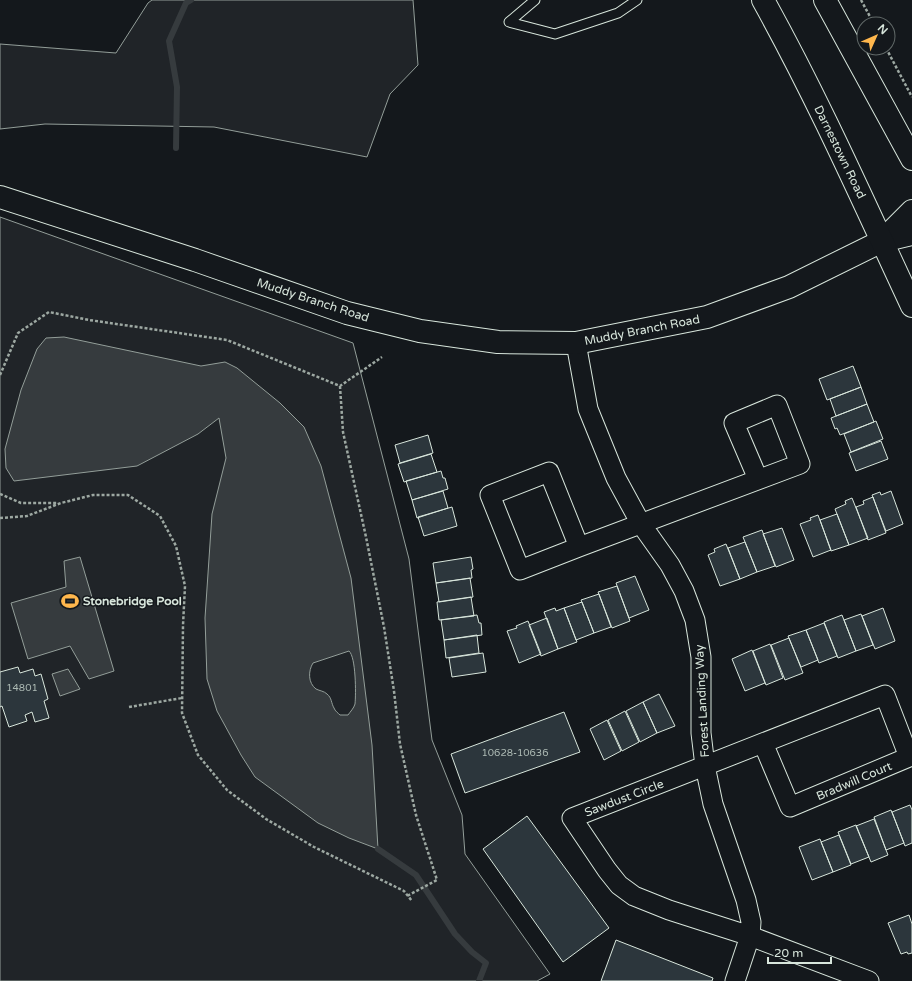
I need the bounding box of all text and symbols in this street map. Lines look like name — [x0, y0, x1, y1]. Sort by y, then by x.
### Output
north arrow — [856, 16, 896, 56]
text: N — [875, 22, 890, 37]
street label: Darnestown Road — [811, 103, 869, 201]
street label: Muddy Branch Road — [255, 275, 371, 325]
street label: Muddy Branch Road — [583, 312, 701, 348]
sports icon: Stonebridge Pool — [60, 591, 80, 611]
place label: Stonebridge Pool — [83, 594, 182, 609]
street label: Forest Landing Way — [692, 644, 712, 758]
house number: 14801 — [6, 682, 38, 694]
house number: 10628-10636 — [482, 747, 548, 759]
street label: Bradwill Court — [814, 759, 894, 803]
street label: Sawdust Circle — [582, 776, 666, 820]
scale bar — [768, 939, 831, 965]
text: 20 m — [774, 946, 803, 960]

